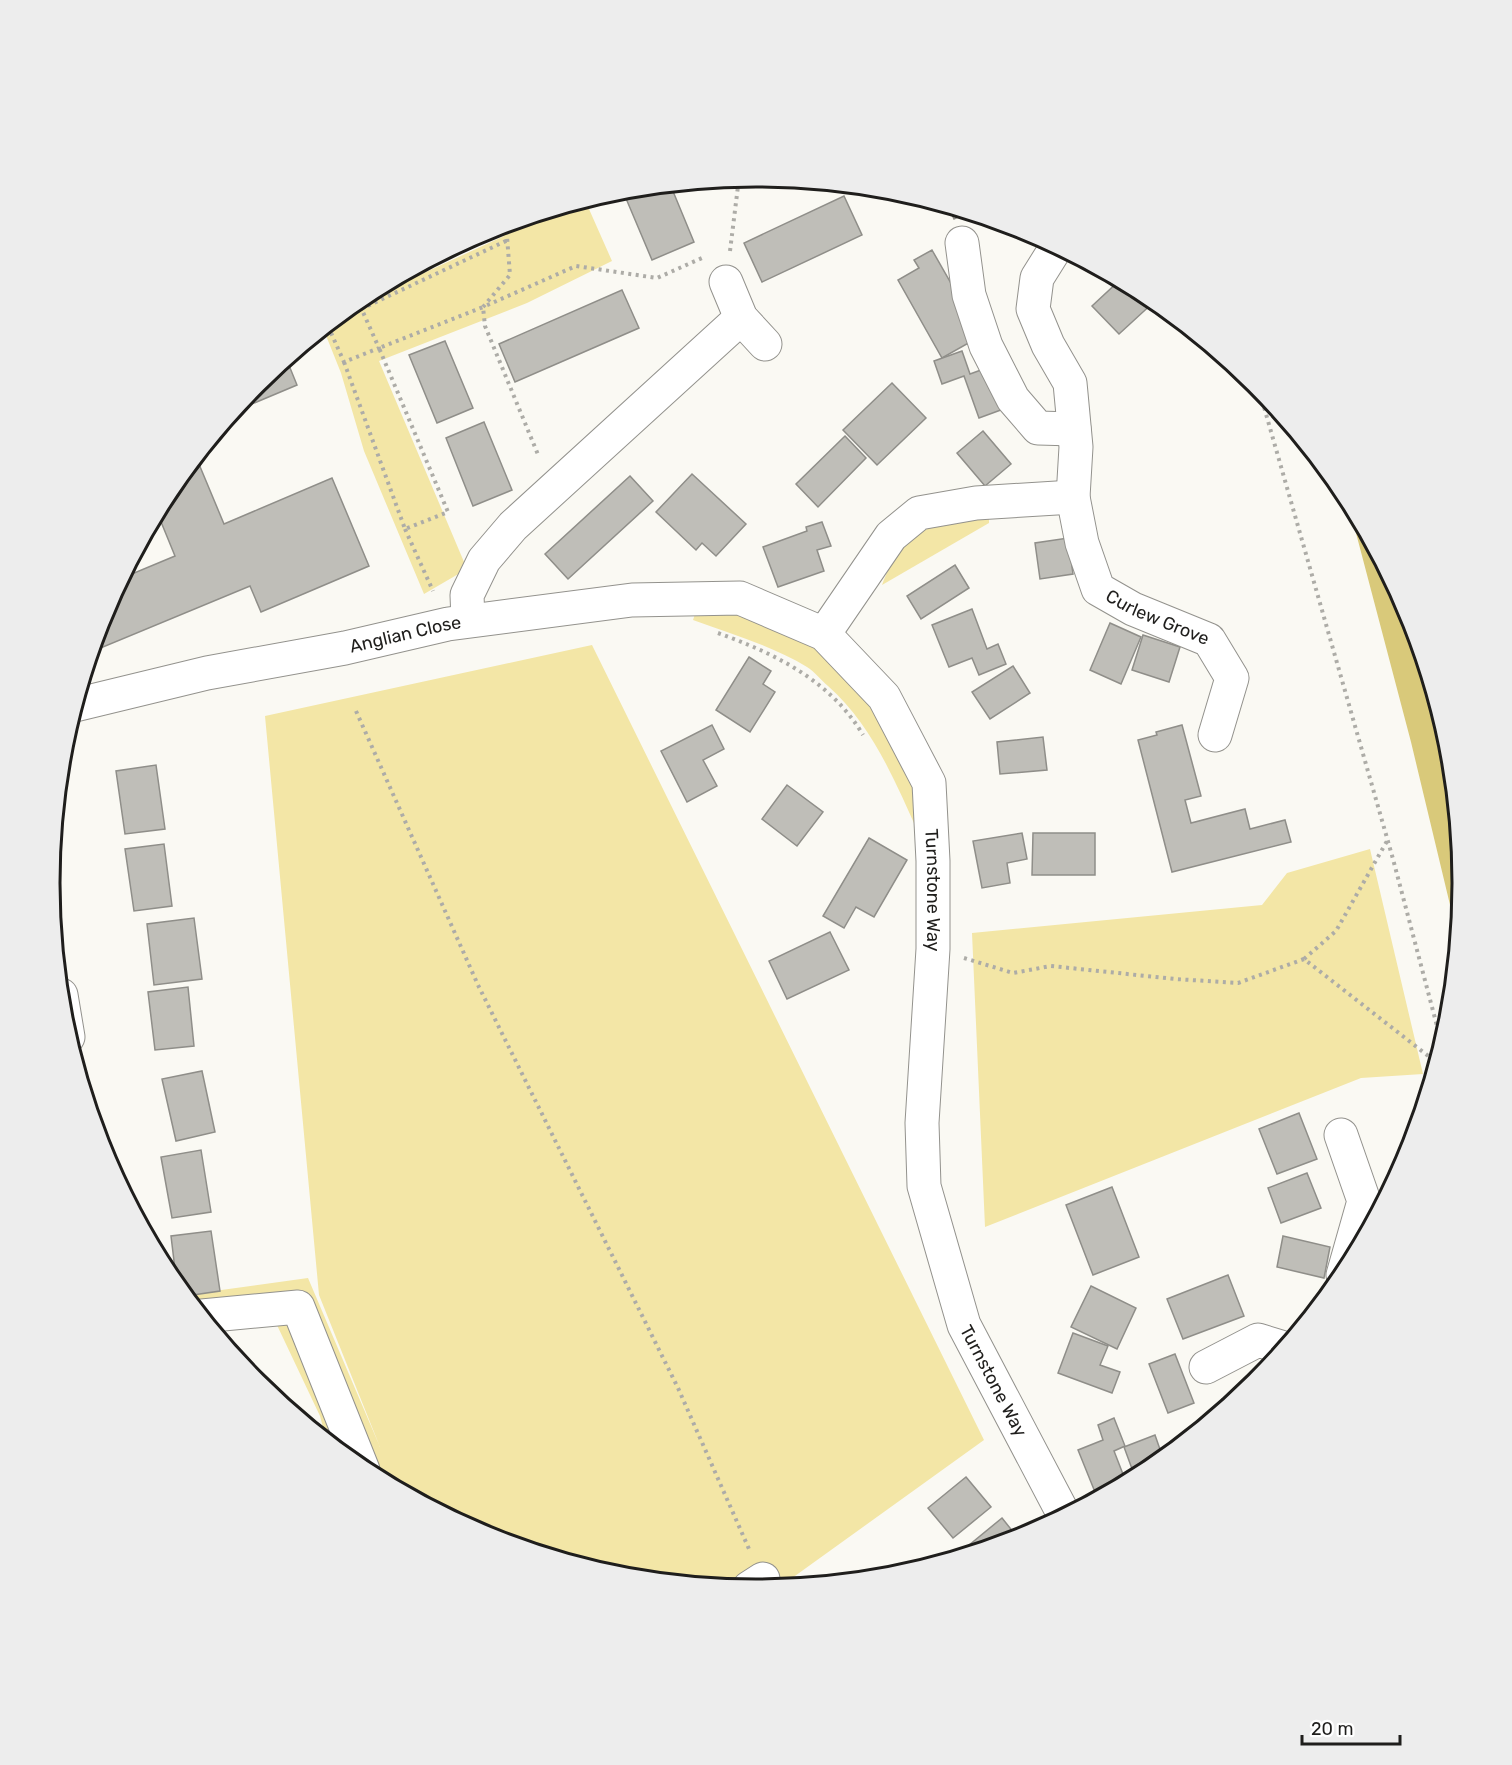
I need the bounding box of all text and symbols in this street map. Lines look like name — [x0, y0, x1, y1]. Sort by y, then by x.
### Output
street label: Curlew Grove — [1102, 585, 1212, 650]
street label: Anglian Close — [347, 611, 462, 658]
street label: Turnstone Way — [920, 828, 944, 952]
street label: Turnstone Way — [955, 1321, 1032, 1440]
scale bar — [1302, 1708, 1400, 1746]
text: 20 m — [1311, 1718, 1353, 1740]

